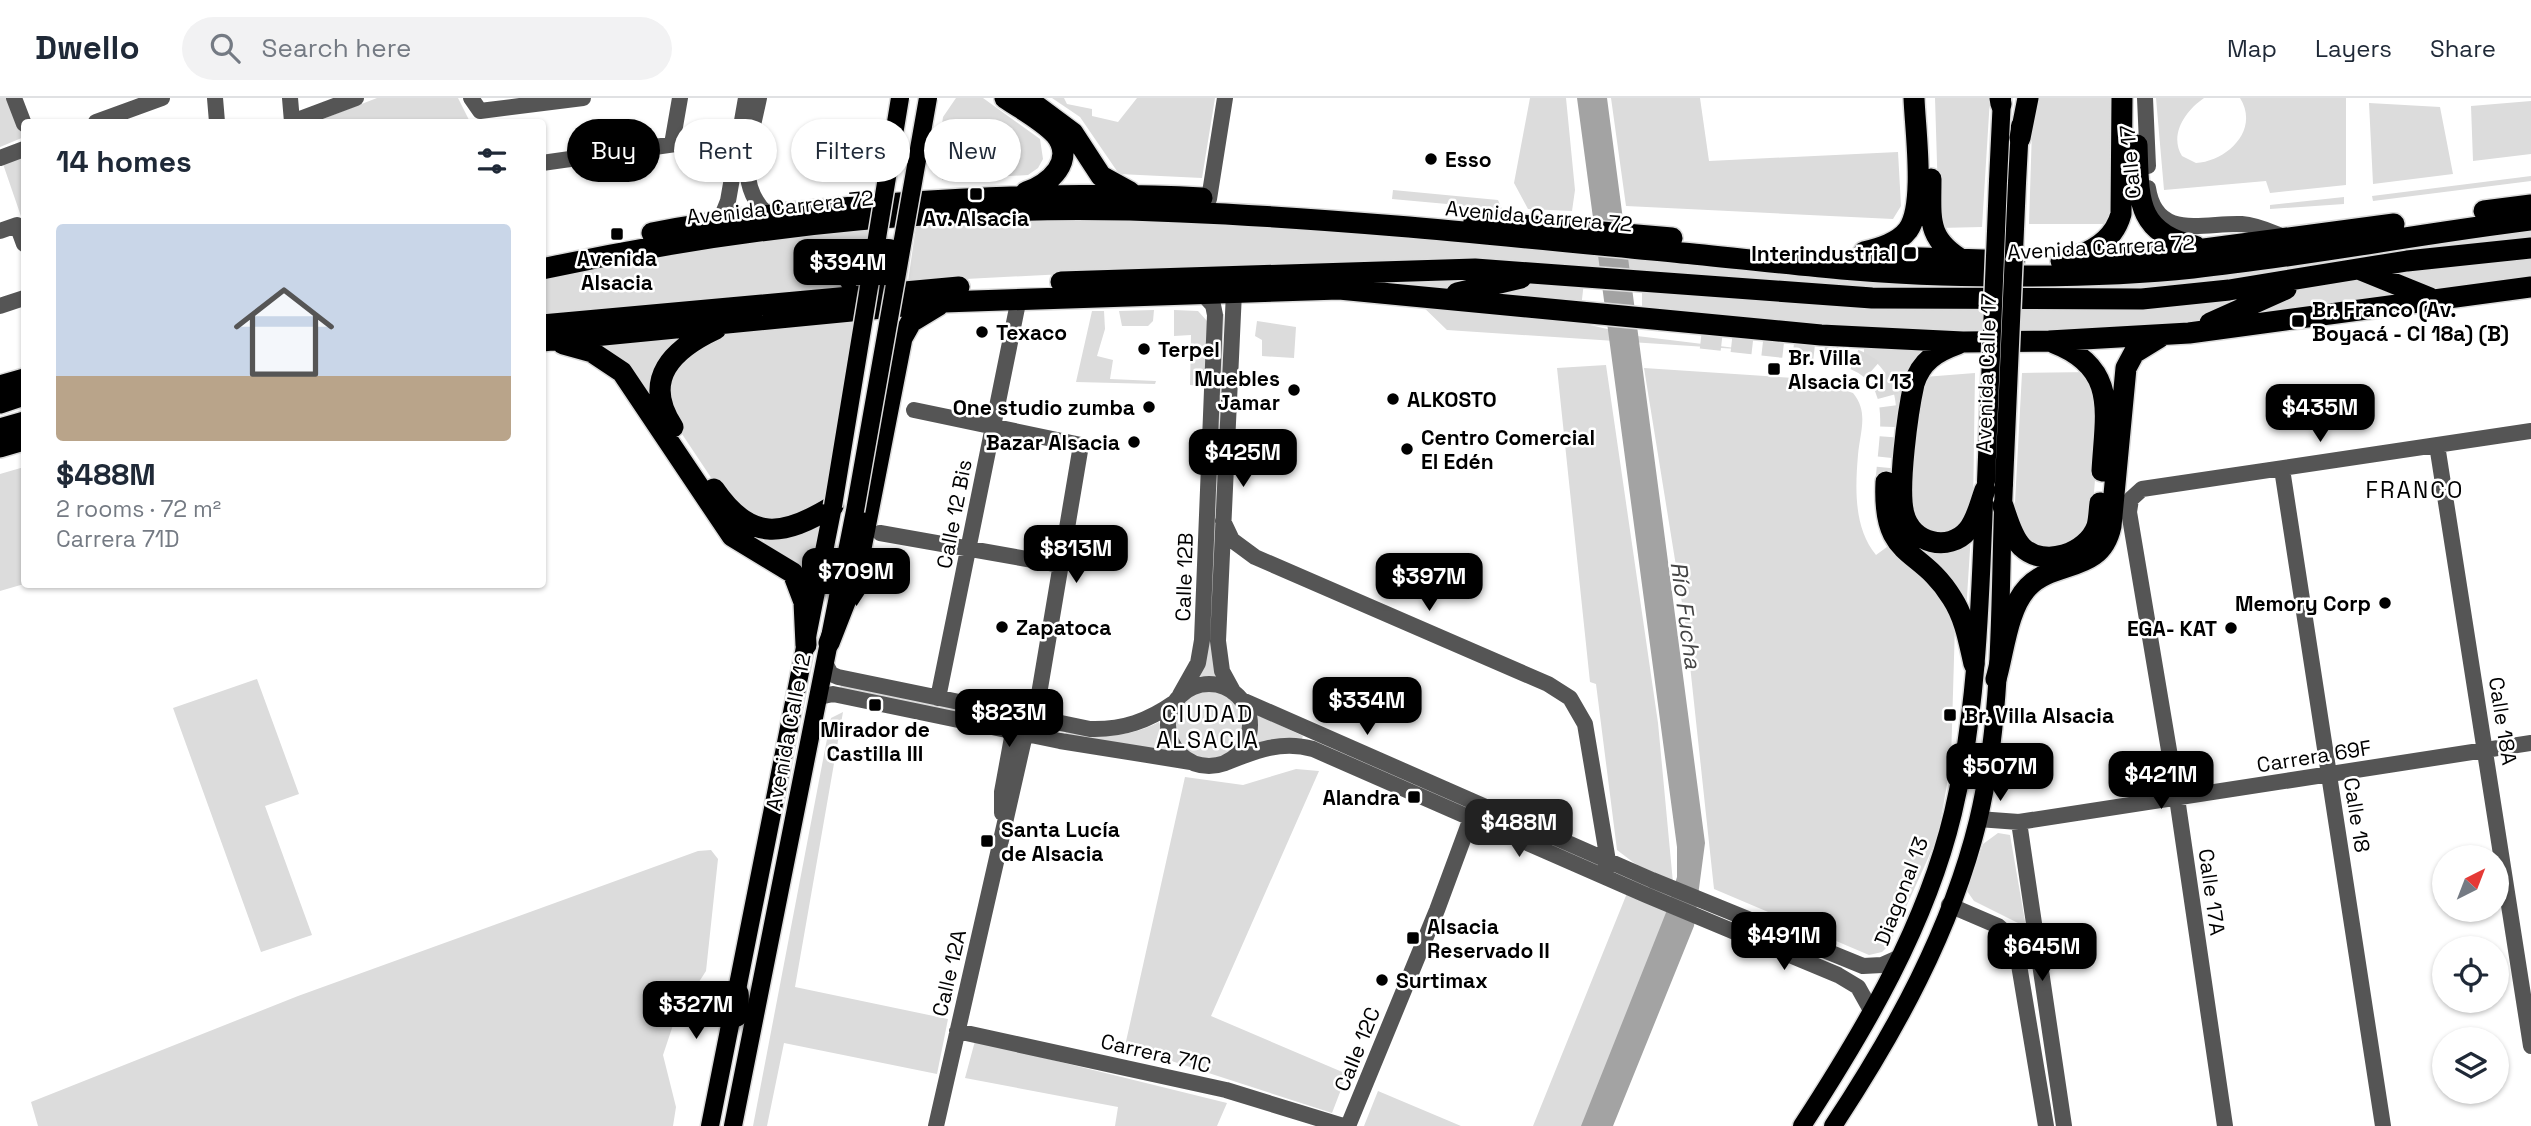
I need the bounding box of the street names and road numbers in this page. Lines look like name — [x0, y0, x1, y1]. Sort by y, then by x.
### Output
street label: Calle 17 — [2113, 124, 2147, 200]
street label: Avenida Carrera 72 — [685, 184, 875, 230]
street label: Avenida Carrera 72 — [1444, 194, 1634, 238]
street label: Avenida Carrera 72 — [2006, 229, 2196, 265]
street label: Avenida Calle 17 — [1970, 293, 2002, 453]
street label: Calle 12 Bis — [930, 457, 978, 571]
street label: Calle 12B — [1169, 532, 1199, 622]
street label: Avenida Calle 12 — [759, 651, 817, 813]
street label: Calle 18A — [2483, 675, 2523, 767]
street label: Carrera 69F — [2255, 734, 2373, 778]
street label: Calle 18 — [2338, 776, 2376, 854]
street label: Diagonal 13 — [1868, 833, 1934, 949]
street label: Calle 17A — [2193, 847, 2231, 937]
street label: Calle 12A — [926, 927, 972, 1019]
street label: Calle 12C — [1328, 1003, 1386, 1095]
street label: Carrera 71C — [1098, 1027, 1214, 1079]

